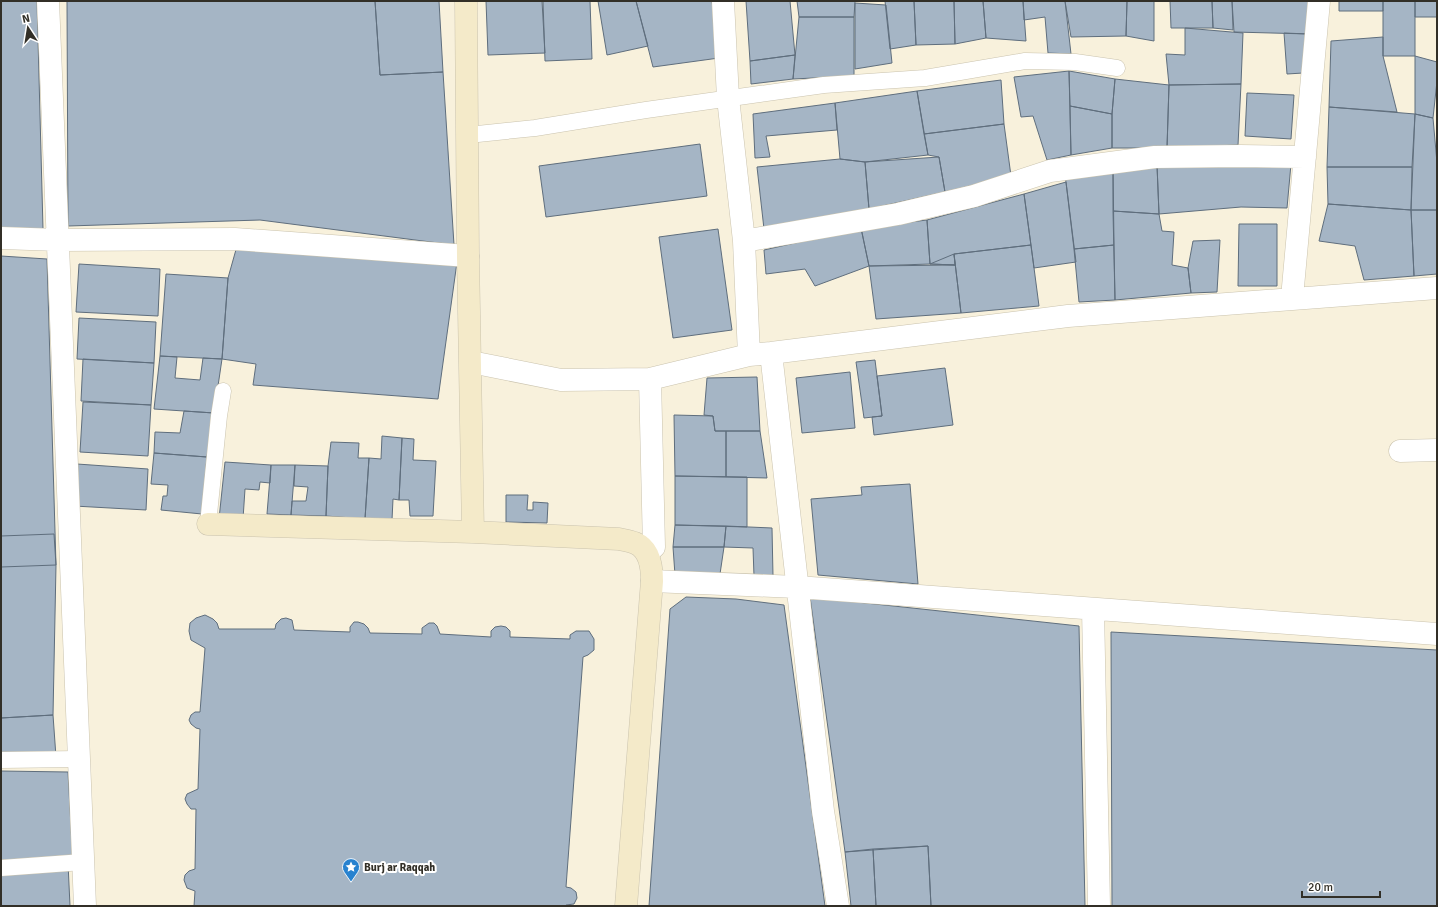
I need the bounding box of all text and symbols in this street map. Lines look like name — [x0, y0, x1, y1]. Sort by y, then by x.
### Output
north arrow — [8, 8, 48, 48]
text: N — [21, 12, 31, 26]
place icon: Burj ar Raqqah — [341, 857, 361, 882]
place label: Burj ar Raqqah — [364, 861, 435, 874]
scale bar — [1302, 873, 1380, 899]
text: 20 m — [1308, 880, 1333, 895]

